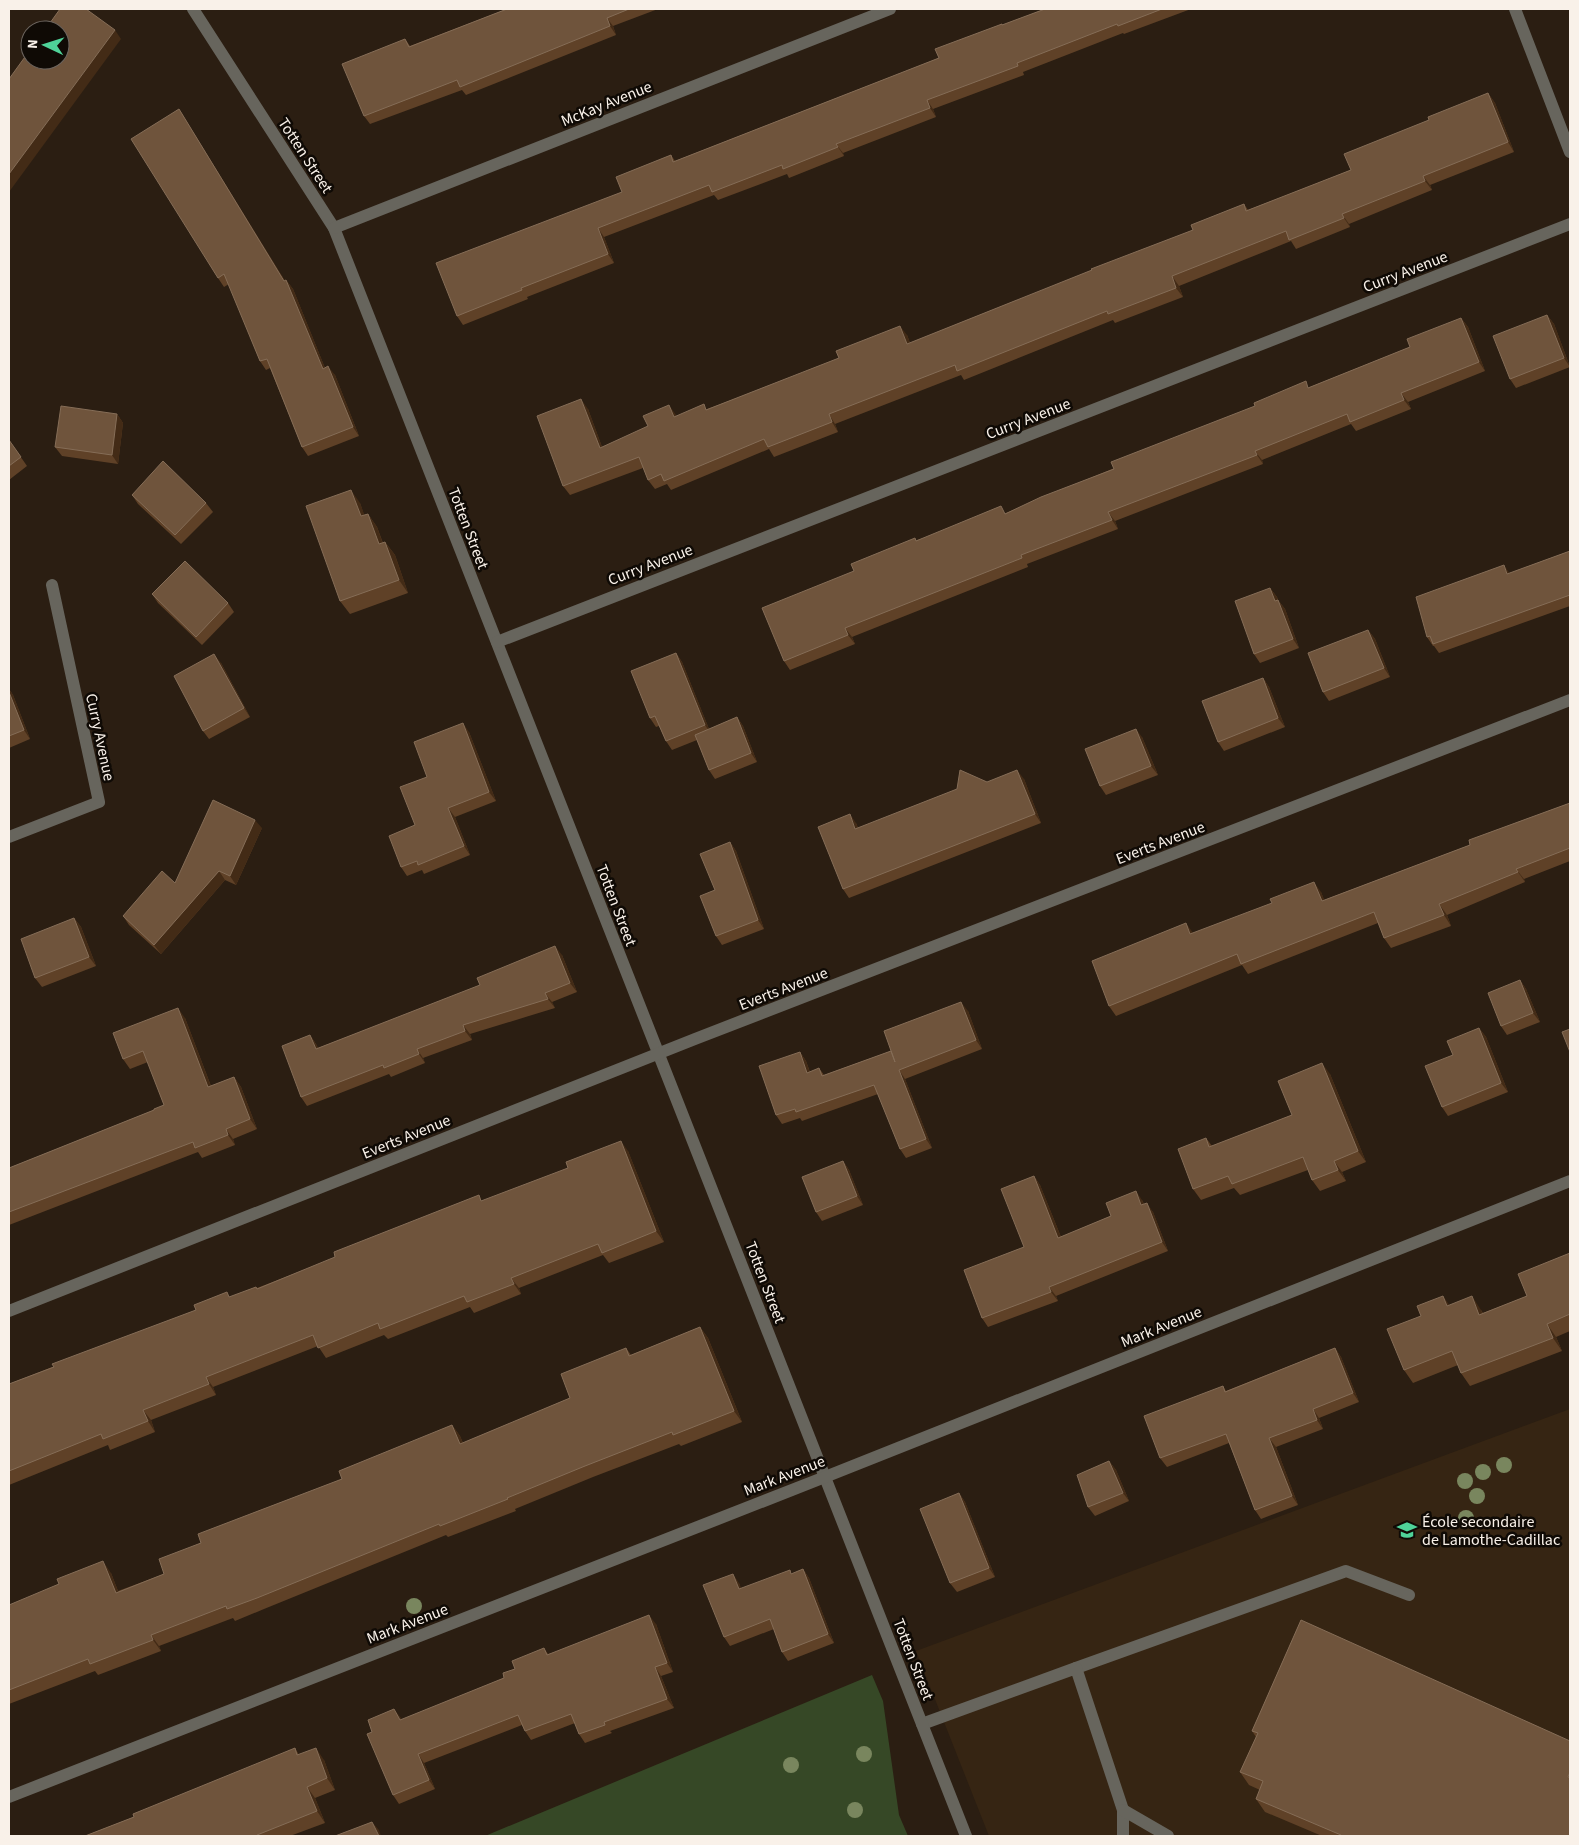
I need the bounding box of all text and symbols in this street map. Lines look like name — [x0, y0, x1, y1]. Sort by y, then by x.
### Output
north arrow — [20, 20, 70, 70]
text: N — [23, 39, 43, 50]
street label: McKay Avenue — [558, 76, 655, 132]
street label: Totten Street — [272, 113, 338, 198]
street label: Curry Avenue — [1360, 246, 1451, 298]
street label: Curry Avenue — [983, 393, 1074, 445]
street label: Totten Street — [442, 484, 494, 573]
street label: Curry Avenue — [605, 539, 696, 591]
street label: Curry Avenue — [80, 691, 120, 783]
street label: Everts Avenue — [1113, 816, 1208, 870]
street label: Totten Street — [590, 861, 642, 950]
street label: Everts Avenue — [736, 962, 831, 1016]
street label: Everts Avenue — [359, 1109, 454, 1165]
street label: Totten Street — [739, 1238, 791, 1327]
street label: Mark Avenue — [1118, 1301, 1205, 1353]
street label: Mark Avenue — [740, 1450, 828, 1502]
place label: École secondaire de Lamothe-Cadillac — [1422, 1511, 1560, 1551]
school or university icon: École secondaire de Lamothe-Cadillac — [1396, 1519, 1418, 1541]
street label: Mark Avenue — [363, 1598, 451, 1650]
street label: Totten Street — [887, 1615, 939, 1704]

